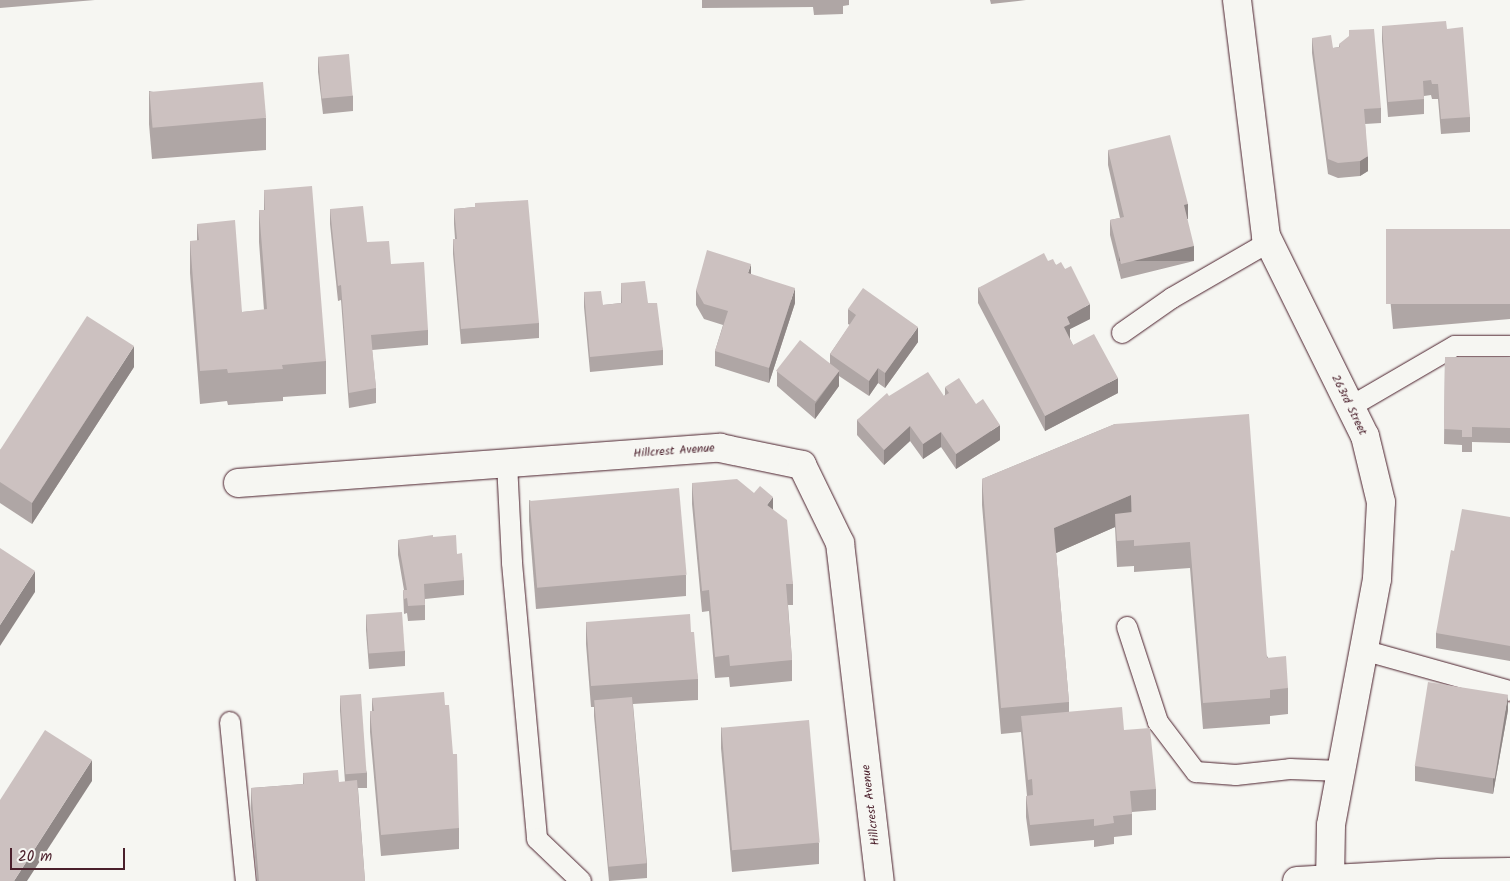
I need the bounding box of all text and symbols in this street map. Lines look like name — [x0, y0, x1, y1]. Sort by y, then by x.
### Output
street label: 263rd Street — [1328, 372, 1370, 438]
street label: Hillcrest Avenue — [633, 441, 715, 461]
street label: Hillcrest Avenue — [859, 764, 883, 846]
scale bar — [12, 838, 128, 870]
text: 20 m — [18, 845, 52, 869]

